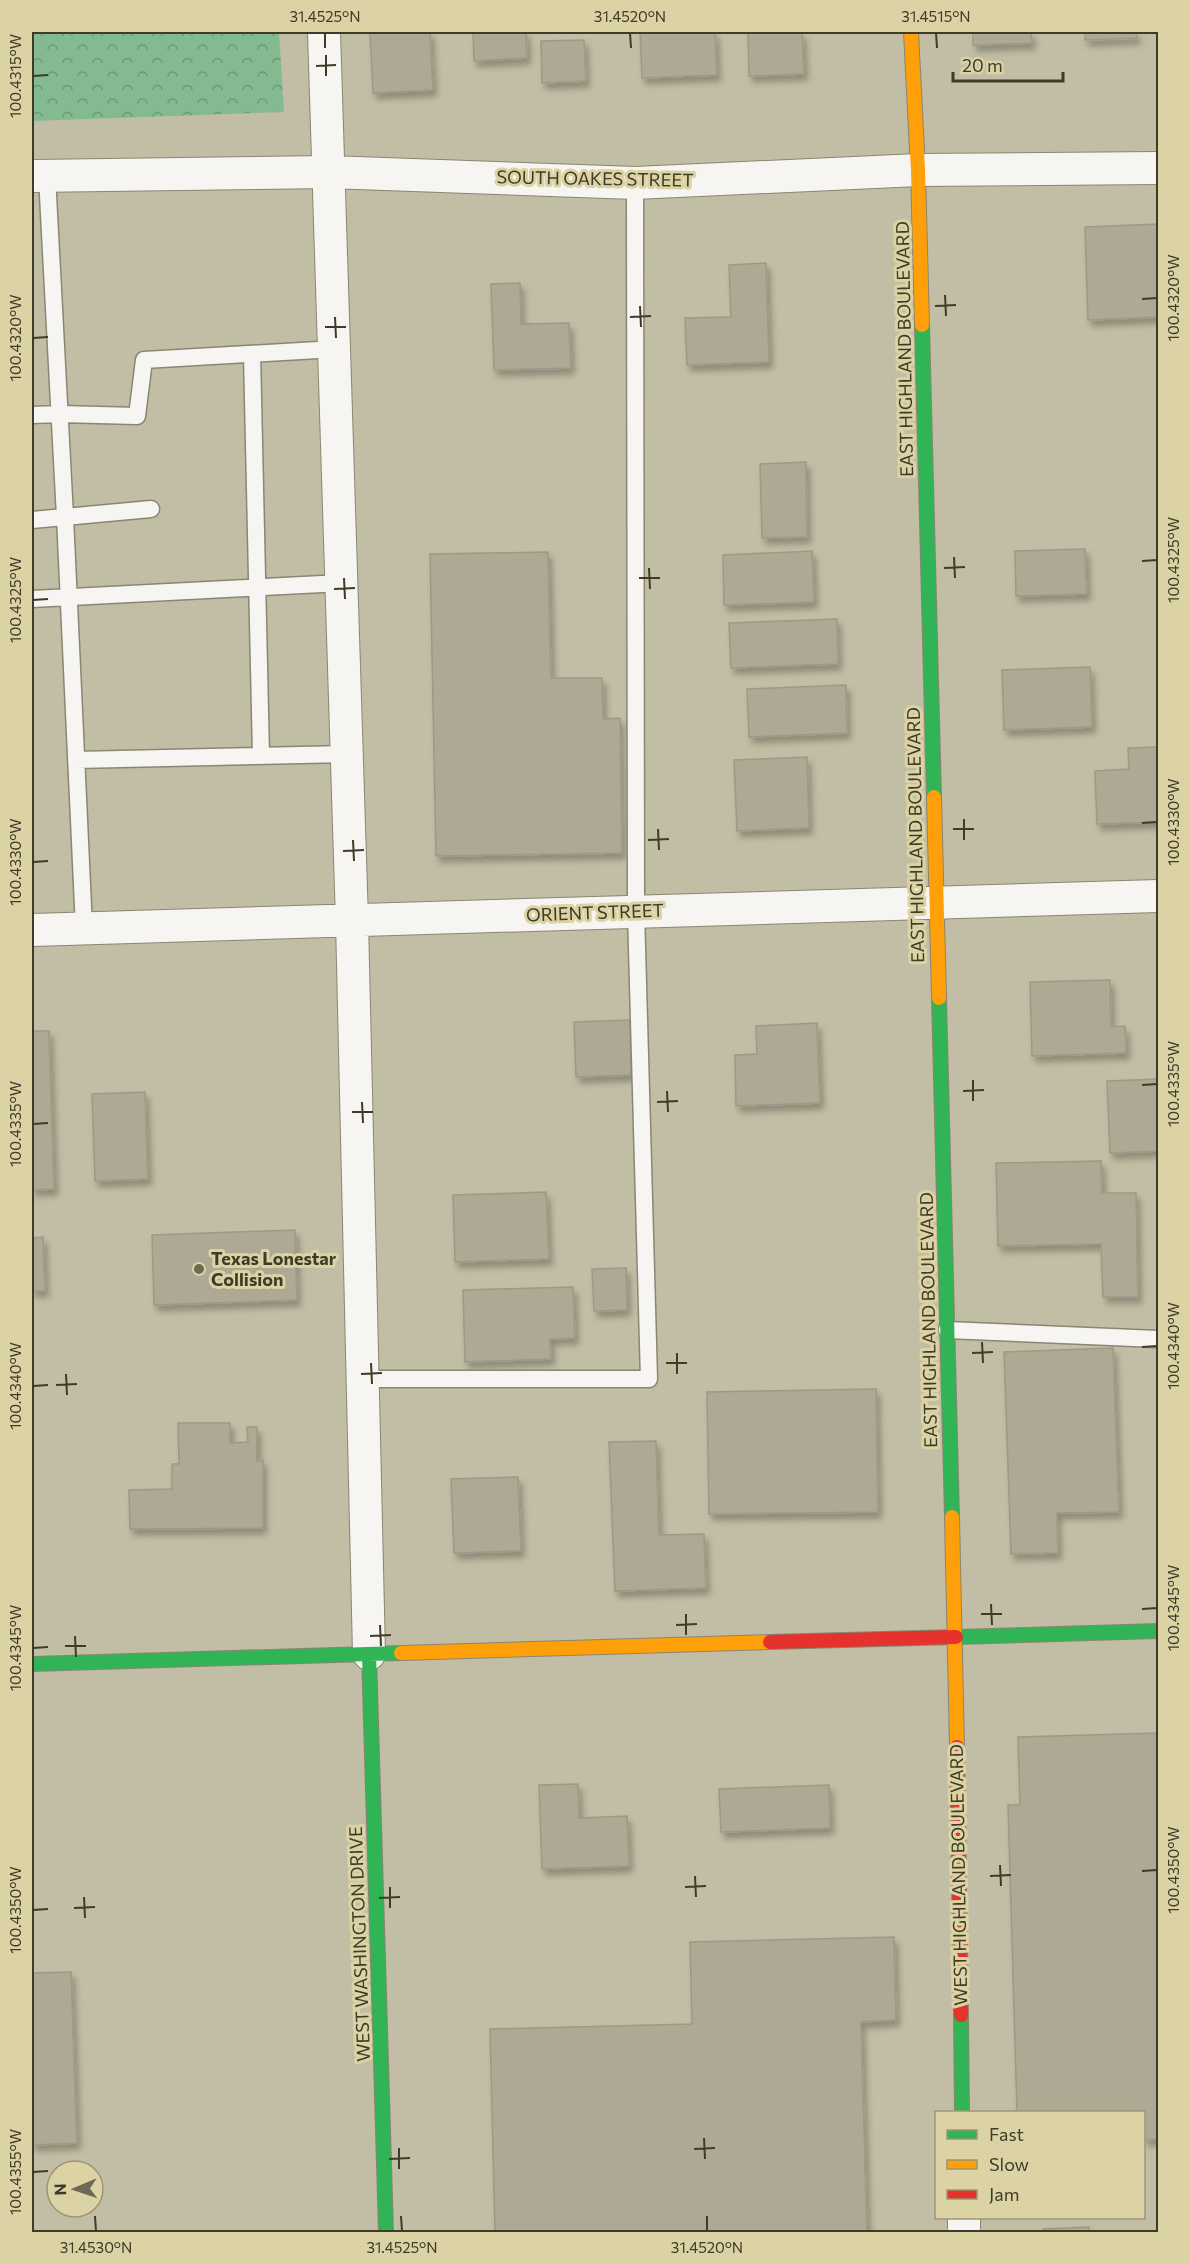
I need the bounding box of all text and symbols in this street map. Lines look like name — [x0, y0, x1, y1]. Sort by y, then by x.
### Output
text: 31.4525°N — [289, 7, 361, 25]
text: 31.4520°N — [594, 7, 666, 25]
text: 31.4515°N — [901, 7, 971, 25]
text: 100.4315°W — [6, 34, 24, 118]
scale bar — [953, 45, 1062, 83]
text: 20 m — [962, 54, 1003, 76]
street label: SOUTH OAKES STREET — [496, 165, 694, 191]
street label: EAST HIGHLAND BOULEVARD — [891, 221, 917, 477]
text: 100.4320°W — [1164, 255, 1182, 341]
text: 100.4320°W — [6, 295, 24, 381]
text: 100.4325°W — [1164, 517, 1182, 603]
text: 100.4325°W — [6, 557, 24, 643]
street label: EAST HIGHLAND BOULEVARD — [902, 707, 928, 963]
text: 100.4330°W — [1164, 778, 1182, 866]
text: 100.4330°W — [6, 818, 24, 906]
street label: ORIENT STREET — [526, 899, 664, 925]
text: 100.4335°W — [1164, 1041, 1182, 1127]
text: 100.4335°W — [6, 1081, 24, 1167]
street label: EAST HIGHLAND BOULEVARD — [915, 1192, 941, 1448]
place label: Texas Lonestar Collision — [211, 1247, 337, 1290]
marker: Texas Lonestar Collision — [192, 1262, 206, 1276]
text: 100.4340°W — [1164, 1302, 1182, 1390]
text: 100.4340°W — [6, 1342, 24, 1430]
text: 100.4345°W — [1164, 1565, 1182, 1651]
text: 100.4345°W — [6, 1605, 24, 1691]
street label: WEST HIGHLAND BOULEVARD — [945, 1744, 971, 2006]
street label: WEST WASHINGTON DRIVE — [344, 1826, 374, 2062]
text: 100.4350°W — [1164, 1826, 1182, 1914]
text: 100.4350°W — [6, 1866, 24, 1954]
legend — [935, 2111, 1145, 2219]
text: Fast — [989, 2123, 1024, 2145]
text: 100.4355°W — [6, 2129, 24, 2215]
text: Slow — [989, 2153, 1029, 2175]
north arrow — [45, 2159, 105, 2219]
text: N — [50, 2183, 69, 2196]
text: Jam — [989, 2183, 1019, 2205]
text: 31.4530°N — [60, 2238, 132, 2256]
text: 31.4525°N — [366, 2238, 438, 2256]
text: 31.4520°N — [671, 2238, 743, 2256]

